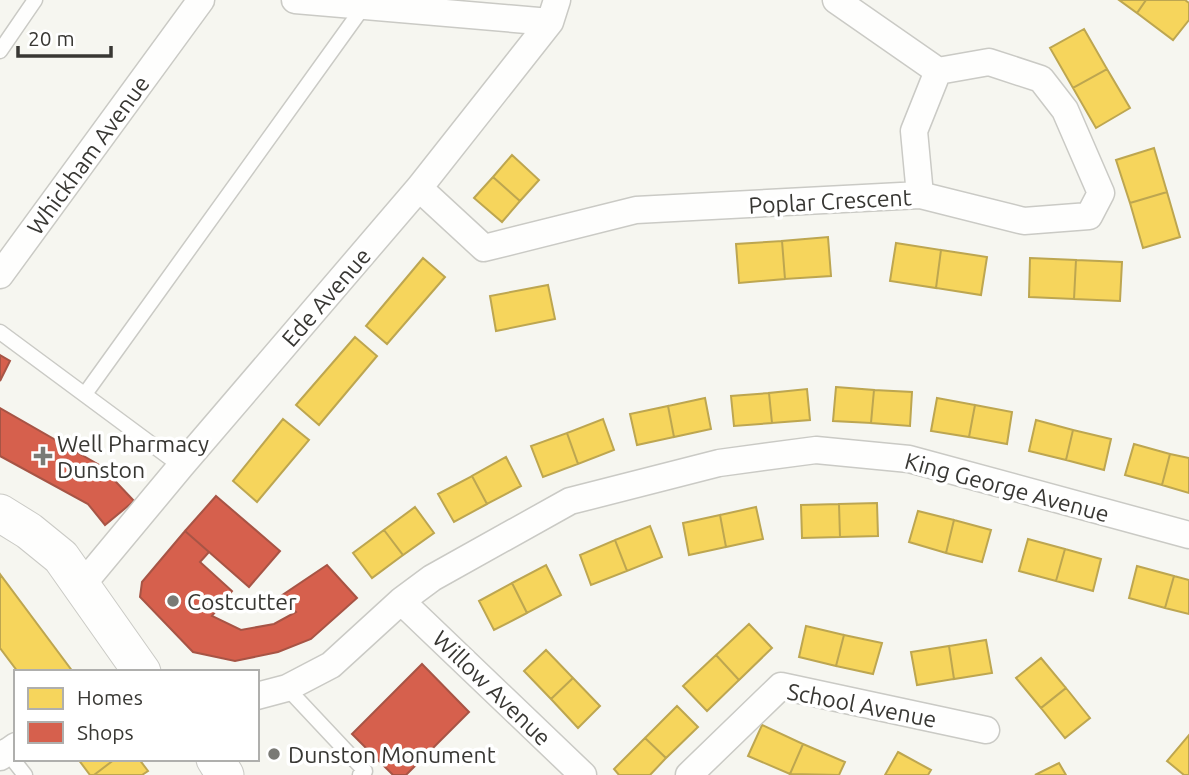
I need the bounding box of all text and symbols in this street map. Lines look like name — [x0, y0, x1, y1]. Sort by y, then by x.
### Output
scale bar — [18, 14, 110, 58]
text: 20 m — [28, 26, 75, 50]
street label: Whickham Avenue — [22, 71, 154, 239]
street label: Poplar Crescent — [748, 184, 912, 218]
street label: Ede Avenue — [277, 243, 375, 351]
place label: Well Pharmacy Dunston — [57, 431, 209, 482]
marker: Well Pharmacy Dunston — [35, 448, 51, 464]
street label: King George Avenue — [902, 448, 1112, 526]
place label: Costcutter — [187, 589, 297, 614]
marker: Costcutter — [165, 593, 181, 609]
street label: Willow Avenue — [428, 626, 556, 750]
legend — [14, 670, 259, 761]
street label: School Avenue — [785, 678, 939, 732]
text: Homes — [77, 685, 143, 709]
text: Shops — [77, 720, 134, 744]
place label: Dunston Monument — [288, 742, 496, 767]
marker: Dunston Monument — [266, 746, 282, 762]

